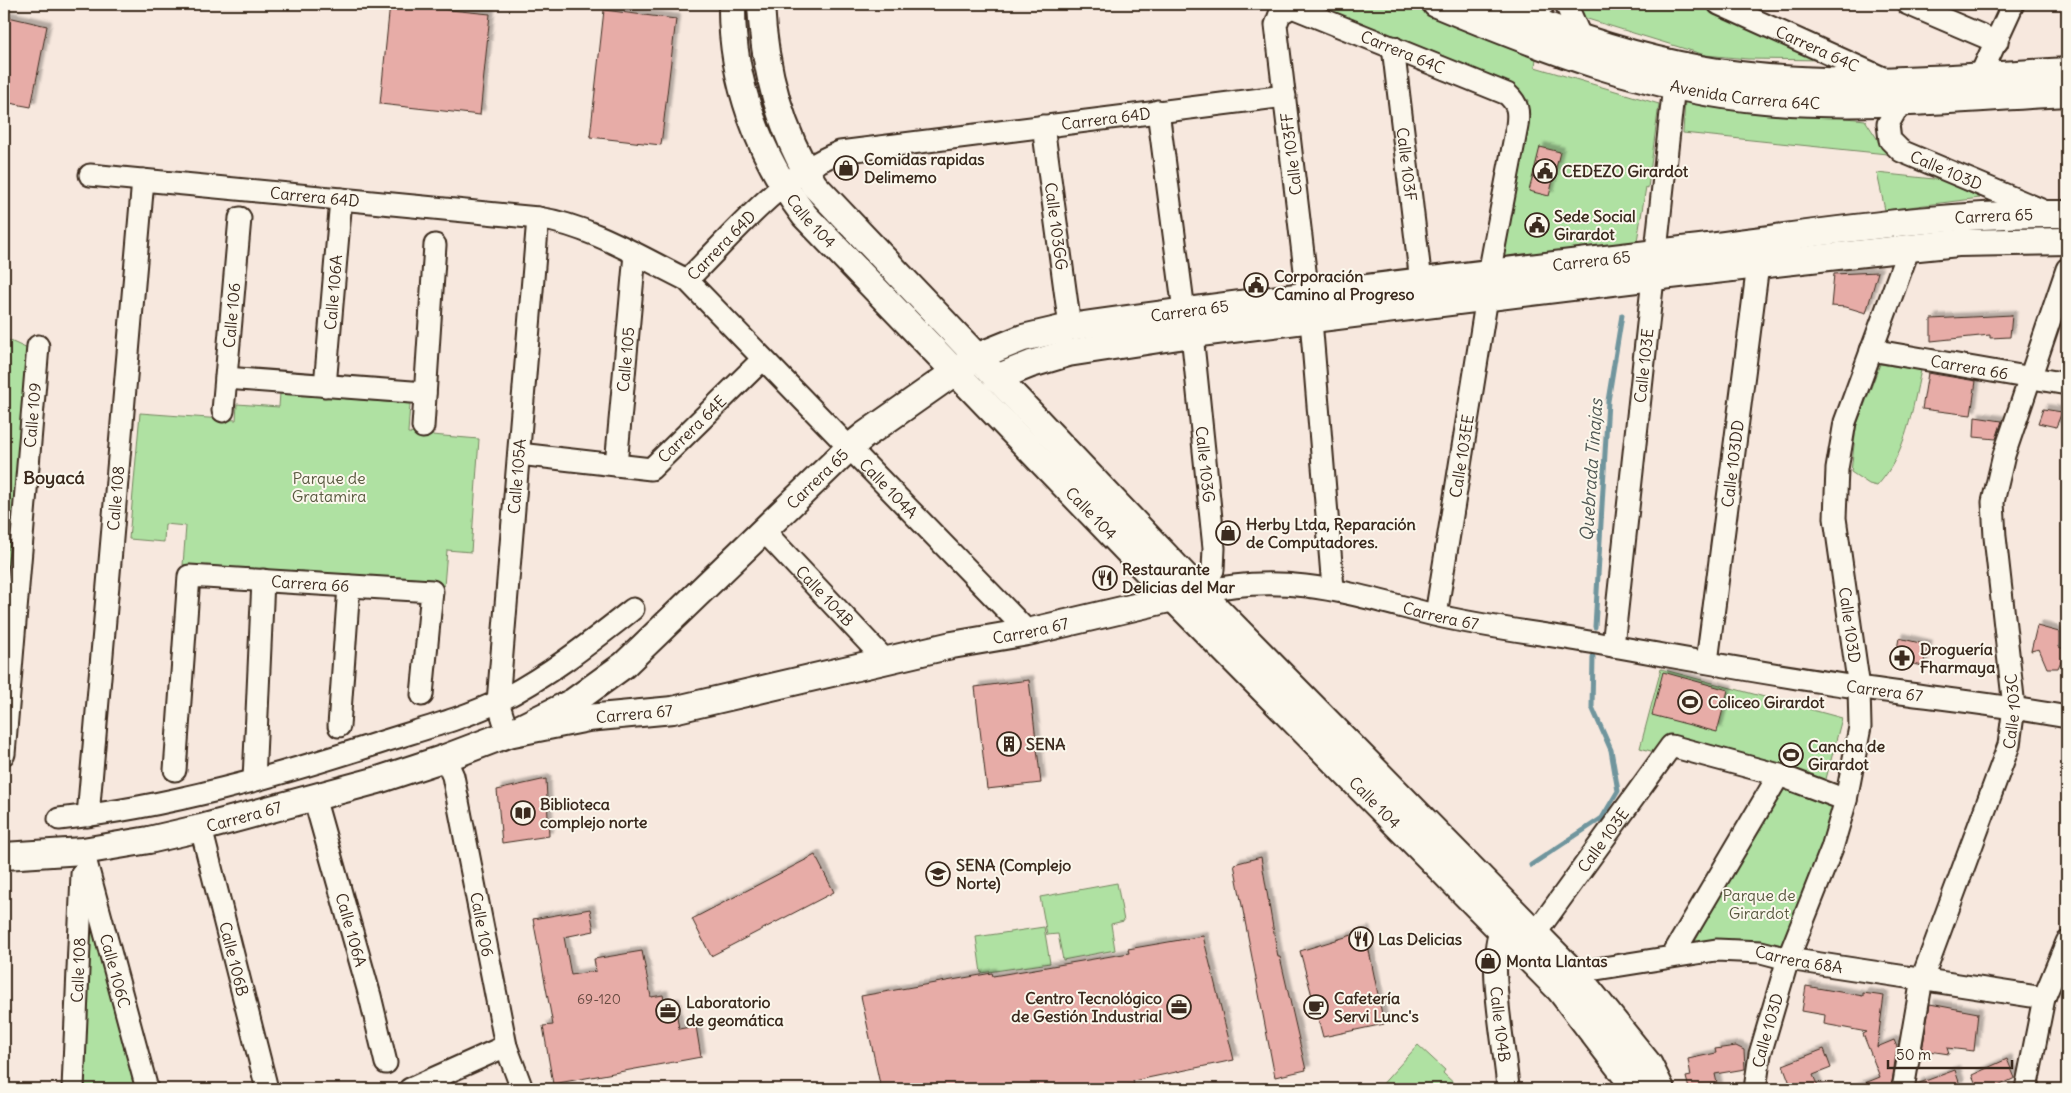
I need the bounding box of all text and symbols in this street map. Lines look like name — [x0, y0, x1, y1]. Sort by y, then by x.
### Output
street label: Carrera 64C — [1773, 21, 1862, 76]
street label: Carrera 64C — [1358, 26, 1448, 78]
street label: Avenida Carrera 64C — [1668, 75, 1821, 113]
street label: Carrera 64D — [1060, 103, 1152, 134]
street label: Calle 103FF — [1276, 111, 1306, 197]
street label: Calle 103F — [1393, 126, 1421, 202]
street label: Calle 103D — [1907, 146, 1985, 194]
place label: Comidas rapidas Delimemo — [864, 149, 985, 187]
shop icon: Comidas rapidas Delimemo — [833, 155, 859, 181]
public building icon: CEDEZO Girardot — [1532, 158, 1558, 184]
place label: CEDEZO Girardot — [1562, 161, 1689, 181]
street label: Calle 103GG — [1041, 181, 1072, 271]
street label: Carrera 64D — [269, 182, 361, 211]
street label: Calle 104 — [782, 190, 840, 252]
street label: Carrera 65 — [1954, 204, 2033, 228]
street label: Carrera 64D — [683, 206, 760, 284]
place label: Sede Social Girardot — [1554, 206, 1636, 244]
public building icon: Sede Social Girardot — [1524, 212, 1550, 238]
street label: Carrera 65 — [1551, 246, 1632, 275]
street label: Calle 106A — [320, 254, 346, 331]
place label: Corporación Camino al Progreso — [1274, 266, 1415, 305]
public building icon: Corporación Camino al Progreso — [1243, 272, 1269, 298]
street label: Calle 106 — [219, 282, 244, 349]
street label: Carrera 65 — [1149, 296, 1230, 326]
street label: Calle 105 — [613, 326, 638, 393]
street label: Calle 103E — [1630, 328, 1657, 404]
street label: Carrera 66 — [1929, 351, 2010, 384]
street label: Calle 109 — [20, 382, 45, 449]
street label: Carrera 64E — [653, 391, 730, 467]
water label: Quebrada Tinajas — [1575, 396, 1608, 542]
street label: Calle 103EE — [1445, 413, 1478, 499]
street label: Calle 103DD — [1717, 419, 1748, 508]
street label: Calle 103G — [1192, 425, 1219, 503]
street label: Calle 105A — [504, 438, 530, 515]
street label: Carrera 65 — [782, 444, 852, 513]
street label: Calle 104A — [855, 454, 922, 522]
street label: Calle 108 — [103, 465, 128, 532]
district label: Boyacá — [23, 466, 85, 489]
park label: Parque de Gratamira — [292, 468, 366, 506]
street label: Calle 104 — [1061, 483, 1121, 544]
place label: Herby Ltda, Reparación de Computadores. — [1246, 514, 1416, 553]
shop icon: Herby Ltda, Reparación de Computadores. — [1215, 520, 1241, 546]
place label: Restaurante Delicias del Mar — [1122, 559, 1235, 597]
street label: Calle 104B — [792, 561, 858, 630]
restaurant icon: Restaurante Delicias del Mar — [1092, 565, 1118, 591]
street label: Carrera 66 — [270, 571, 350, 596]
street label: Calle 103D — [1835, 586, 1865, 664]
street label: Carrera 67 — [1401, 597, 1481, 634]
street label: Carrera 67 — [991, 613, 1071, 648]
place label: Droguería Fharmaya — [1920, 639, 1995, 678]
pharmacy icon: Droguería Fharmaya — [1889, 645, 1915, 671]
street label: Calle 103C — [1999, 673, 2024, 750]
street label: Carrera 67 — [1845, 676, 1924, 706]
sports icon: Coliceo Girardot — [1677, 689, 1703, 715]
place label: Coliceo Girardot — [1708, 692, 1825, 712]
street label: Carrera 67 — [595, 700, 674, 727]
building icon: SENA — [996, 731, 1022, 757]
place label: SENA — [1026, 734, 1066, 754]
place label: Cancha de Girardot — [1808, 736, 1885, 774]
sports icon: Cancha de Girardot — [1778, 742, 1804, 768]
street label: Calle 104 — [1345, 772, 1405, 833]
place label: Biblioteca complejo norte — [540, 794, 648, 833]
street label: Carrera 67 — [204, 797, 284, 836]
library icon: Biblioteca complejo norte — [510, 800, 536, 826]
street label: Calle 103E — [1573, 804, 1633, 876]
place label: SENA (Complejo Norte) — [956, 855, 1071, 894]
school or university icon: SENA (Complejo Norte) — [925, 861, 951, 887]
park label: Parque de Girardot — [1722, 885, 1796, 923]
street label: Calle 106A — [332, 891, 371, 969]
street label: Calle 106 — [466, 891, 498, 958]
street label: Calle 106B — [215, 920, 253, 998]
restaurant icon: Las Delicias — [1348, 926, 1374, 952]
place label: Las Delicias — [1378, 929, 1462, 949]
street label: Calle 106C — [96, 932, 135, 1010]
street label: Calle 108 — [67, 937, 89, 1003]
street label: Carrera 68A — [1755, 942, 1844, 977]
shop icon: Monta Llantas — [1475, 948, 1501, 974]
place label: Monta Llantas — [1506, 951, 1608, 971]
street label: Calle 104B — [1486, 985, 1515, 1063]
place label: Centro Tecnológico de Gestión Industrial — [1011, 988, 1162, 1026]
place label: Cafetería Servi Lunc's — [1334, 988, 1419, 1026]
house number: 69-120 — [577, 990, 621, 1008]
street label: Calle 103D — [1748, 991, 1787, 1069]
place label: Laboratorio de geomática — [686, 992, 784, 1031]
office icon: Centro Tecnológico de Gestión Industrial — [1166, 994, 1192, 1020]
cafe icon: Cafetería Servi Lunc's — [1303, 994, 1329, 1020]
office icon: Laboratorio de geomática — [655, 998, 681, 1024]
scale bar — [1888, 1038, 2012, 1070]
text: 50 m — [1896, 1045, 1931, 1064]

